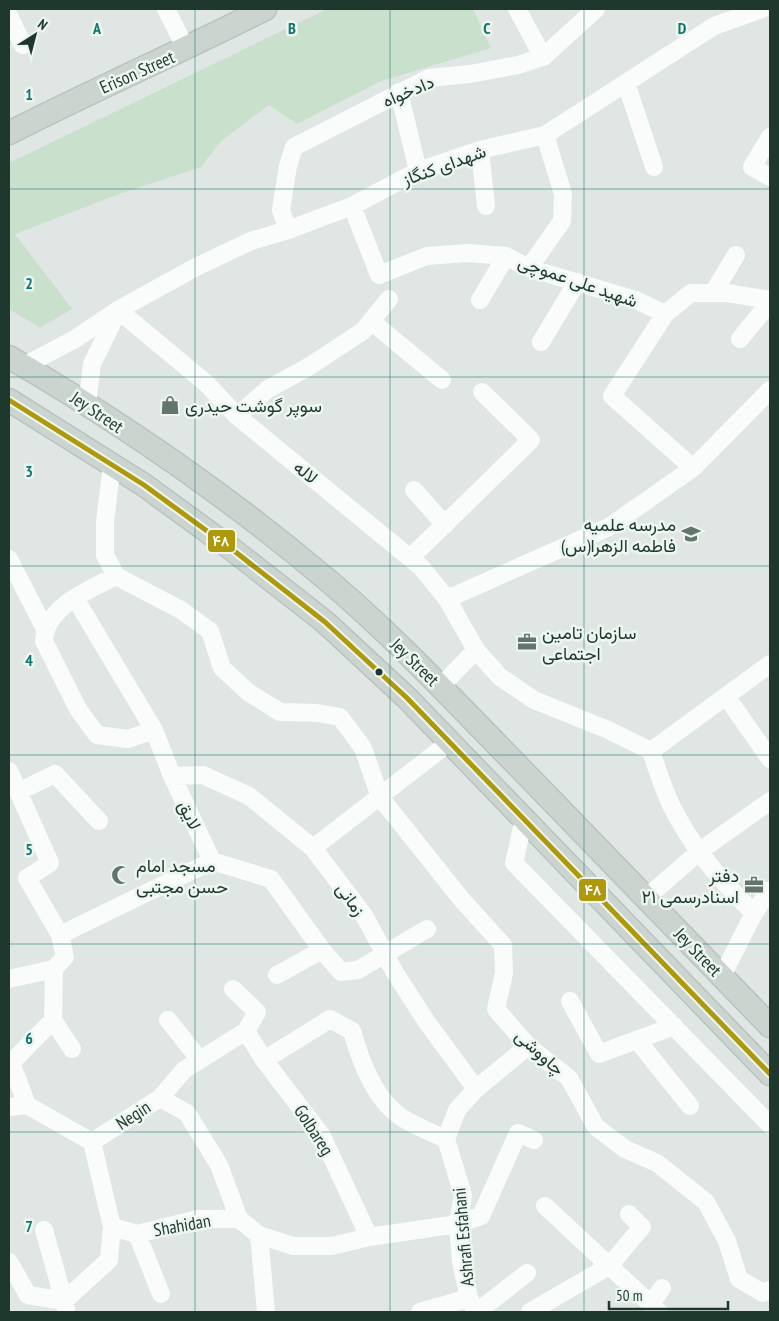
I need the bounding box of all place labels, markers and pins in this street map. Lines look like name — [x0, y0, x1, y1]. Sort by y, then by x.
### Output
shop icon: سوپر گوشت حیدری — [159, 394, 181, 416]
place label: سوپر گوشت حیدری — [185, 394, 322, 418]
place label: مدرسه علمیه فاطمه الزهرا(س) — [561, 513, 676, 557]
school or university icon: مدرسه علمیه فاطمه الزهرا(س) — [680, 523, 702, 545]
place label: سازمان تامین اجتماعی — [542, 621, 636, 665]
office icon: سازمان تامین اجتماعی — [516, 631, 538, 653]
unlabelled marker — [374, 667, 384, 677]
place label: مسجد امام حسن مجتبی — [136, 854, 228, 898]
mosque icon: مسجد امام حسن مجتبی — [110, 864, 132, 886]
place label: دفتر اسنادرسمی ۲۱ — [642, 864, 739, 908]
office icon: دفتر اسنادرسمی ۲۱ — [743, 874, 765, 896]

